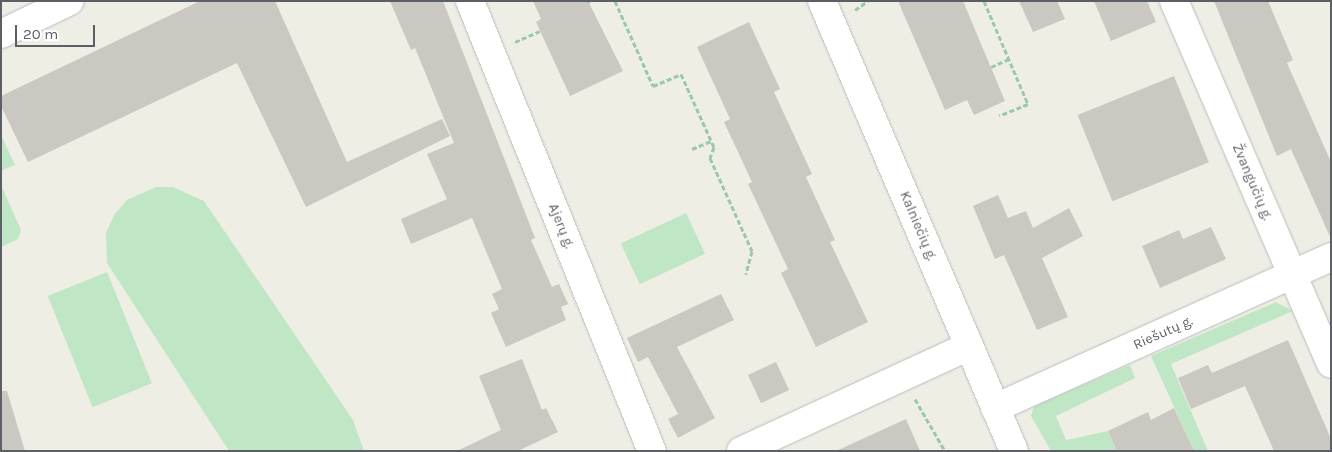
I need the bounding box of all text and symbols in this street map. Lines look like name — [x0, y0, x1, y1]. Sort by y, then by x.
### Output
scale bar — [18, 15, 98, 47]
text: 20 m — [23, 25, 58, 43]
street label: Žvangučių g. — [1228, 141, 1276, 223]
street label: Kalniečių g. — [896, 189, 940, 263]
street label: Ajerų g. — [544, 201, 578, 251]
street label: Riešutų g. — [1131, 312, 1195, 354]

